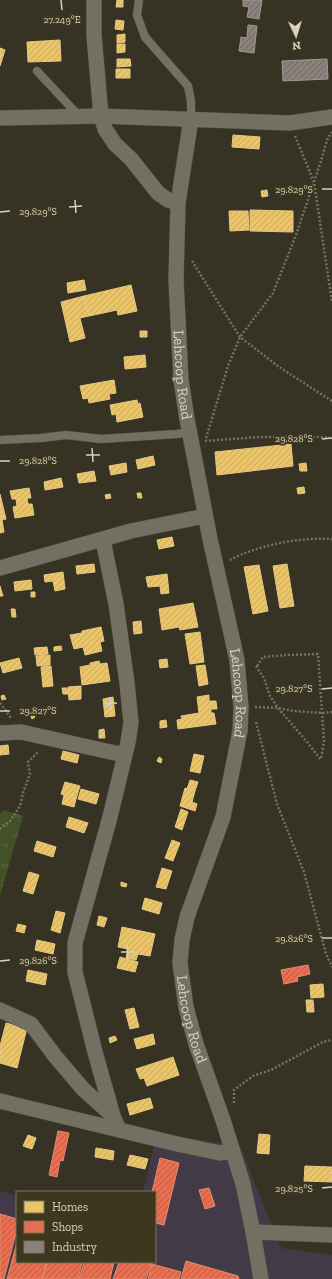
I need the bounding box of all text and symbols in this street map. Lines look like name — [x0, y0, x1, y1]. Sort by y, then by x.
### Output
text: 27.249°E — [43, 14, 81, 26]
north arrow — [276, 16, 316, 56]
text: N — [291, 39, 301, 52]
text: 29.829°S — [275, 184, 313, 196]
text: 29.829°S — [19, 206, 57, 218]
street label: Lehcoop Road — [170, 329, 196, 421]
text: 29.828°S — [275, 433, 313, 445]
text: 29.828°S — [19, 455, 57, 467]
street label: Lehcoop Road — [226, 647, 250, 740]
text: 29.827°S — [275, 683, 313, 695]
text: 29.827°S — [19, 705, 57, 717]
text: 29.826°S — [275, 933, 313, 945]
text: 29.826°S — [19, 955, 57, 967]
street label: Lehcoop Road — [173, 974, 211, 1066]
text: 29.825°S — [275, 1183, 313, 1195]
legend — [16, 1191, 156, 1263]
text: Homes — [52, 1200, 88, 1214]
text: Shops — [52, 1220, 83, 1234]
text: Industry — [52, 1240, 98, 1254]

